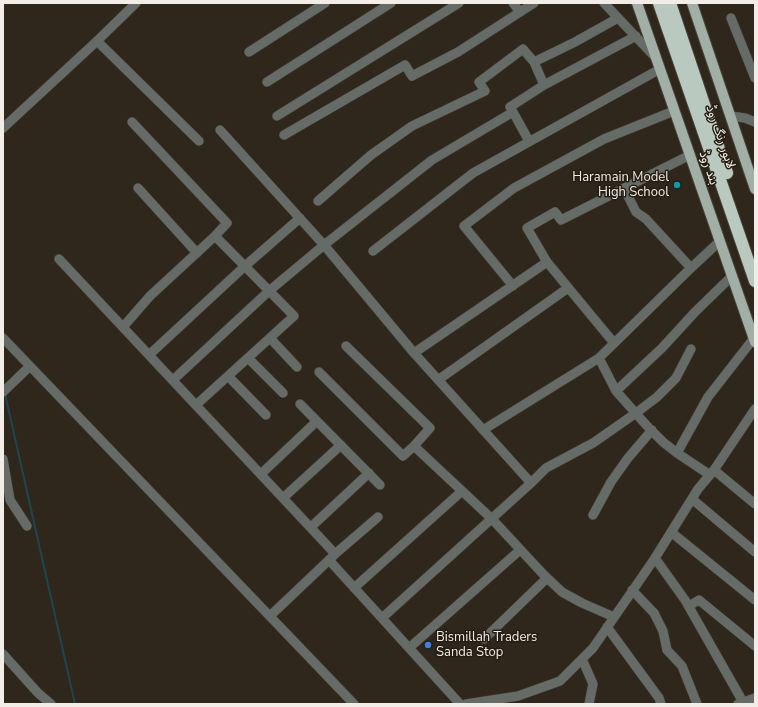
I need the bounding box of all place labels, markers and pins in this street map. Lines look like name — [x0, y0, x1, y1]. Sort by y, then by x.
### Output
place label: Haramain Model High School — [572, 170, 669, 201]
marker: Haramain Model High School — [672, 180, 682, 190]
place label: Bismillah Traders Sanda Stop — [436, 630, 537, 661]
marker: Bismillah Traders Sanda Stop — [423, 640, 433, 650]

